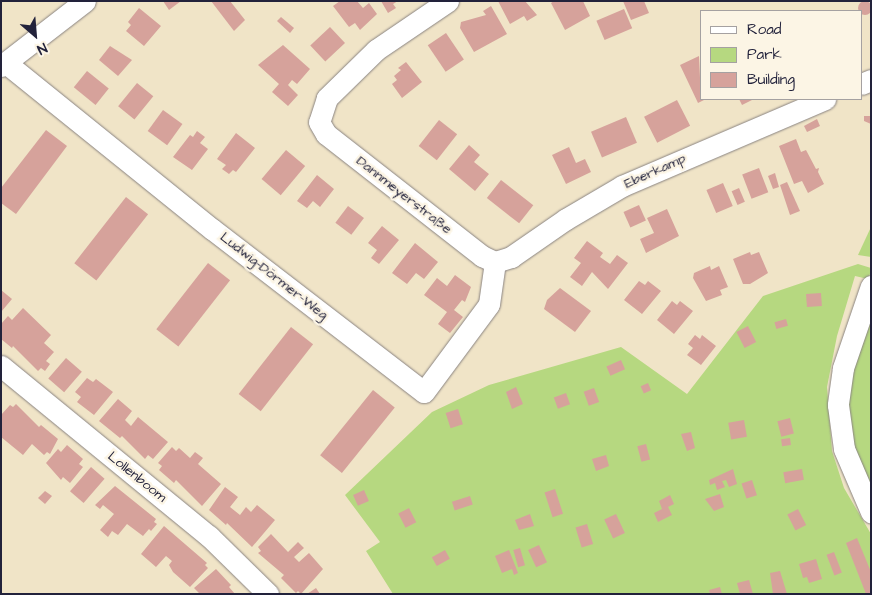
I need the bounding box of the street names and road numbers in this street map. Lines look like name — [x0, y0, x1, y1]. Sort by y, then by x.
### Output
street label: Eberkamp — [622, 150, 688, 192]
street label: Dannmeyerstraße — [353, 152, 455, 238]
street label: Ludwig-Dörmer-Weg — [217, 229, 331, 323]
street label: Lollenboom — [104, 448, 170, 506]

